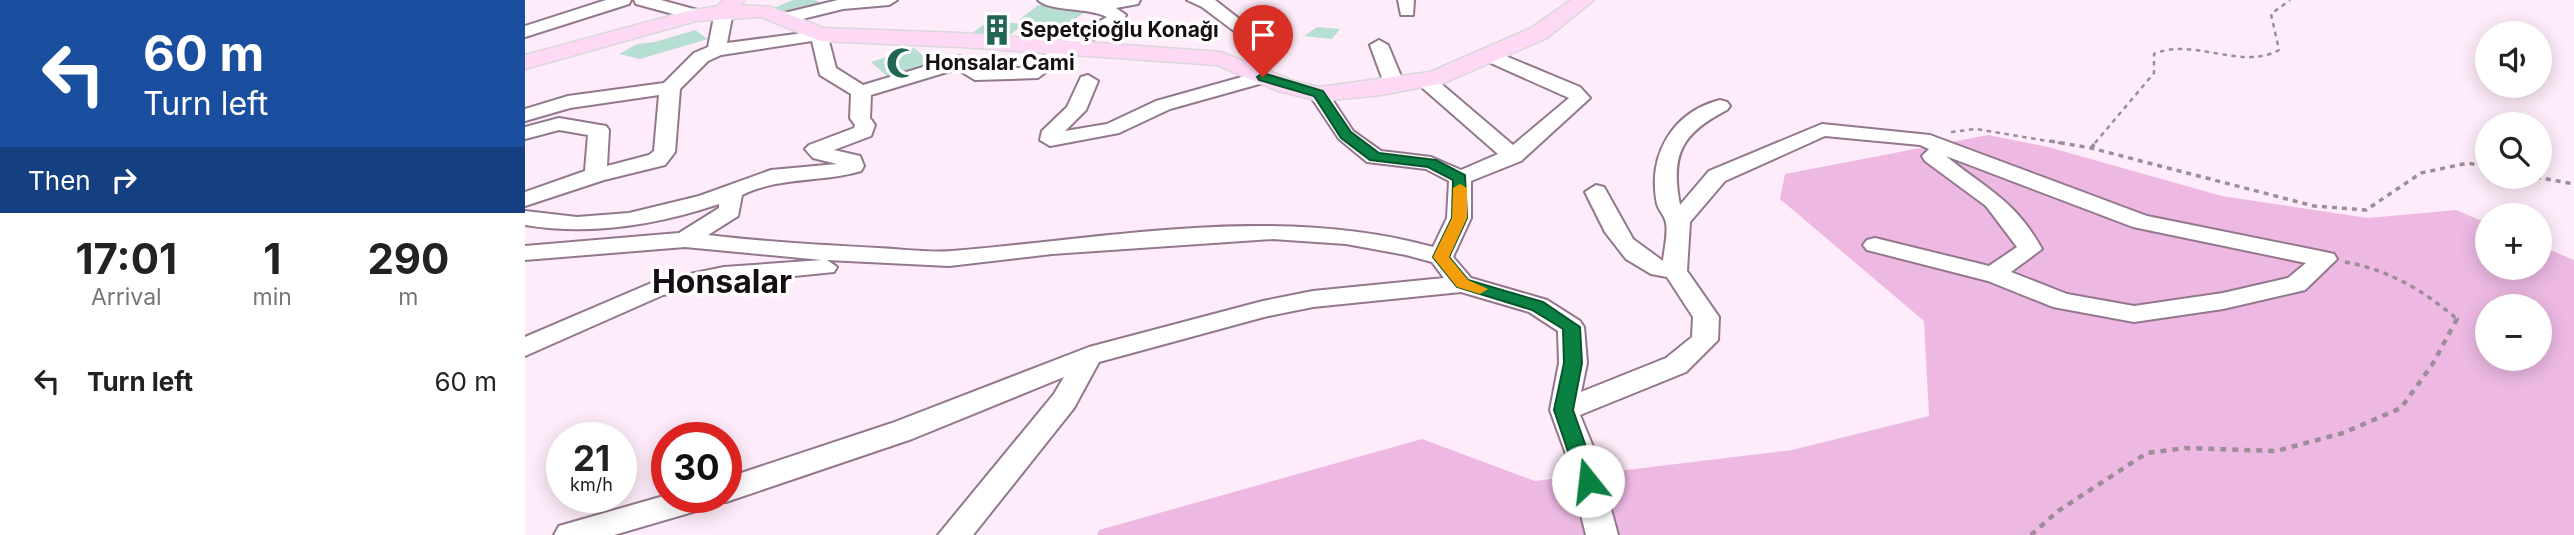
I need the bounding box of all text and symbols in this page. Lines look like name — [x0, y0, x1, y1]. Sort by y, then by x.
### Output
pin — [1233, 5, 1293, 77]
building icon: Sepetçioğlu Konağı — [980, 13, 1014, 47]
icon: arrive — [1244, 16, 1282, 54]
place label: Sepetçioğlu Konağı — [1020, 17, 1219, 42]
map controls — [2475, 21, 2552, 371]
button: sound — [2475, 21, 2552, 98]
text: 60 m — [143, 24, 264, 83]
icon: left — [28, 28, 119, 119]
mosque icon: Honsalar Cami — [885, 46, 919, 80]
place label: Honsalar Cami — [925, 50, 1075, 75]
text: Turn left — [143, 84, 268, 123]
button: search — [2475, 112, 2552, 189]
icon: right — [105, 161, 143, 199]
text: Then — [28, 165, 91, 196]
button: + — [2475, 203, 2552, 280]
text: 17:01 — [76, 233, 177, 284]
text: 1 — [263, 233, 281, 284]
text: 290 — [367, 233, 449, 284]
district label: Honsalar — [652, 262, 792, 301]
text: Arrival — [91, 283, 162, 311]
text: min — [253, 283, 292, 311]
text: m — [398, 283, 419, 311]
button: − — [2475, 294, 2552, 371]
icon: left — [28, 362, 66, 400]
text: Turn left — [87, 366, 193, 397]
text: 60 m — [434, 366, 497, 397]
speed limit sign: 30 — [651, 422, 742, 513]
text: 21 — [573, 437, 610, 479]
position arrow — [1551, 444, 1625, 518]
text: km/h — [570, 474, 613, 495]

